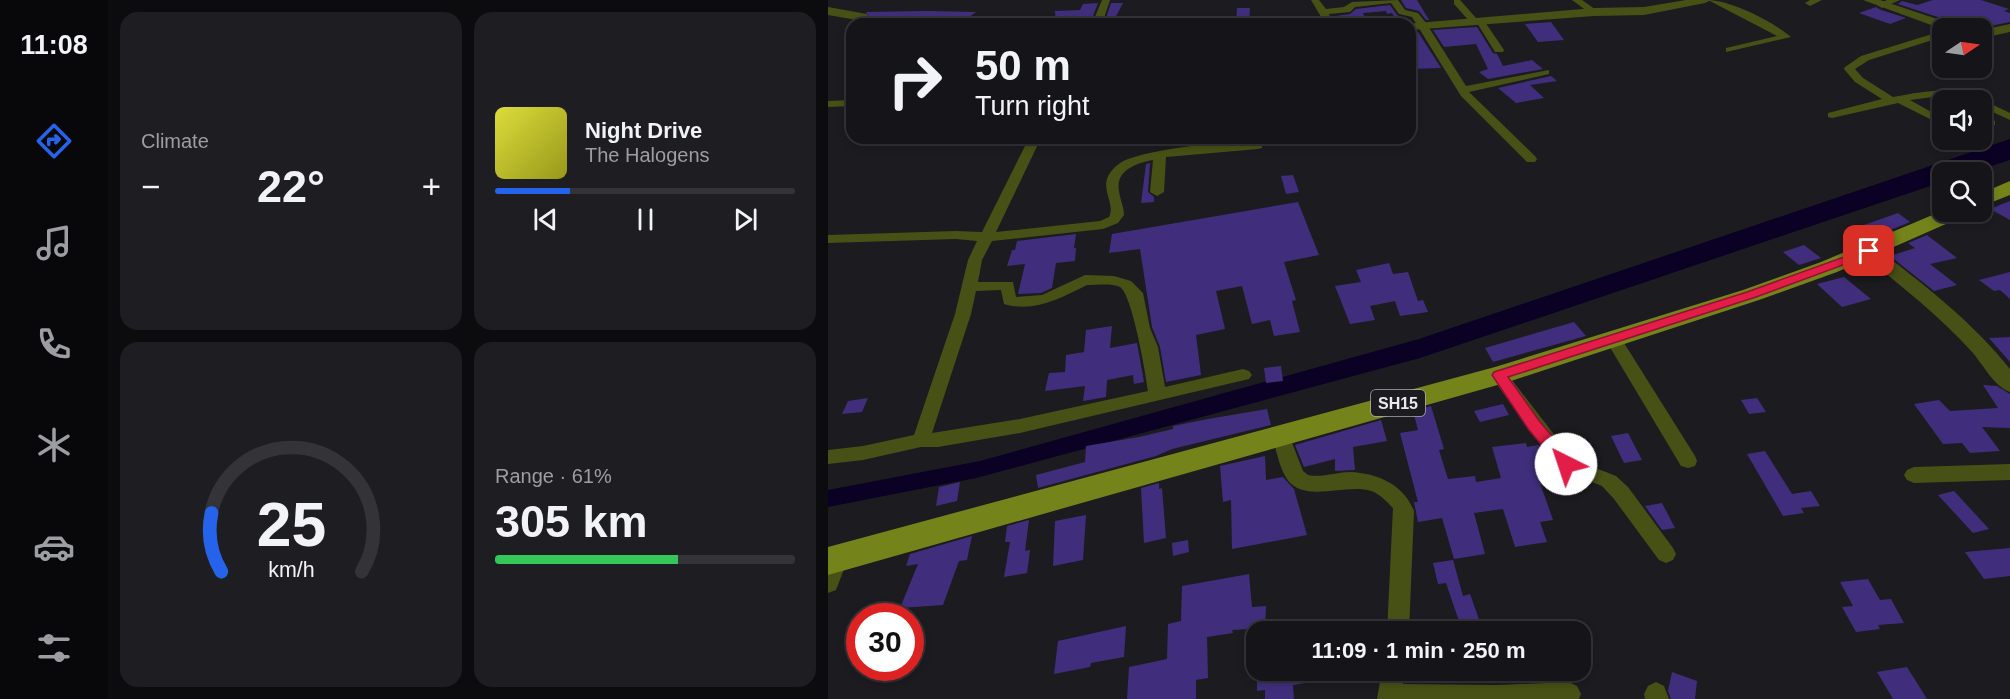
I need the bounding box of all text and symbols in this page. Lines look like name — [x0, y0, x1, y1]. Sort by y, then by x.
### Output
north arrow — [1932, 18, 1992, 78]
map controls — [1932, 18, 1992, 222]
text: 11:08 — [20, 30, 88, 60]
icon: right — [876, 42, 954, 120]
text: 50 m — [975, 42, 1071, 89]
button: sound — [1932, 90, 1992, 150]
text: Turn right — [975, 91, 1090, 121]
text: Night Drive — [585, 118, 702, 143]
icon: directions — [33, 120, 75, 162]
text: Climate — [141, 130, 209, 152]
text: The Halogens — [585, 144, 710, 166]
text: 22° — [257, 161, 325, 212]
button: search — [1932, 162, 1992, 222]
text: − — [141, 168, 160, 205]
text: + — [422, 168, 441, 205]
icon: previous — [529, 203, 562, 236]
icon: pause — [629, 203, 662, 236]
icon: next — [729, 203, 762, 236]
icon: music — [33, 222, 75, 264]
pin — [1843, 225, 1894, 276]
icon: arrive — [1852, 234, 1885, 267]
icon: phone — [33, 323, 75, 365]
road number: SH15 — [1371, 390, 1425, 416]
icon: climate — [33, 424, 75, 466]
position arrow — [1534, 432, 1598, 496]
text: Range · 61% — [495, 465, 612, 487]
text: 25 — [256, 490, 326, 559]
text: 305 km — [495, 496, 648, 547]
icon: car — [33, 526, 75, 568]
text: km/h — [268, 558, 314, 582]
speed limit sign: 30 — [846, 603, 924, 681]
icon: filters — [33, 627, 75, 669]
text: 11:09 · 1 min · 250 m — [1312, 638, 1526, 663]

